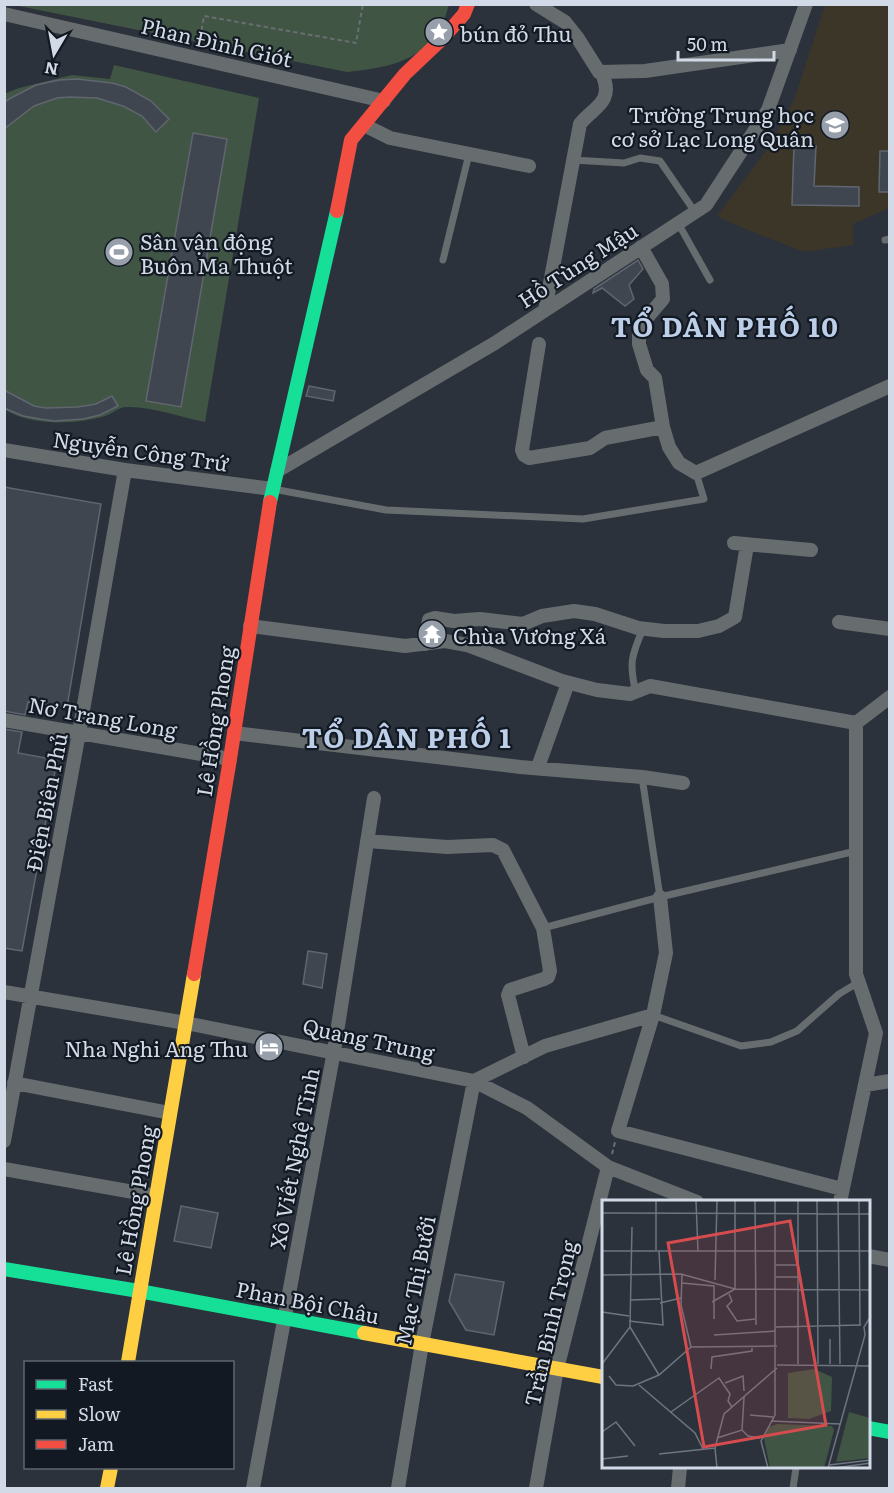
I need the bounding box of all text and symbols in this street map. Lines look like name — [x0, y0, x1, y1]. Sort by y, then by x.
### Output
street label: Phan Đình Giót — [138, 9, 296, 74]
place icon: bún đỏ Thu — [423, 16, 455, 48]
place label: bún đỏ Thu — [460, 17, 572, 48]
north arrow — [24, 24, 84, 84]
scale bar — [678, 24, 774, 62]
text: 50 m — [687, 30, 728, 57]
text: N — [43, 57, 60, 83]
place label: Trường Trung học cơ sở Lạc Long Quân — [611, 98, 814, 153]
school or university icon: Trường Trung học cơ sở Lạc Long Quân — [819, 109, 851, 141]
street label: Hồ Tùng Mậu — [511, 214, 643, 314]
place label: Sân vận động Buôn Ma Thuột — [140, 225, 293, 280]
sports icon: Sân vận động Buôn Ma Thuột — [103, 236, 135, 268]
district label: TỔ DÂN PHỐ 10 — [611, 305, 839, 345]
street label: Nguyễn Công Trứ — [51, 422, 232, 478]
temple icon: Chùa Vương Xá — [416, 618, 448, 650]
place label: Chùa Vương Xá — [453, 619, 607, 650]
street label: Lê Hồng Phong — [187, 643, 241, 798]
street label: Nơ Trang Long — [26, 688, 180, 744]
district label: TỔ DÂN PHỐ 1 — [302, 716, 512, 756]
street label: Điện Biên Phủ — [16, 730, 74, 874]
street label: Quang Trung — [300, 1009, 438, 1067]
hotel icon: Nha Nghi Ang Thu — [253, 1031, 285, 1063]
place label: Nha Nghi Ang Thu — [65, 1032, 248, 1063]
street label: Xô Viết Nghệ Tĩnh — [260, 1065, 326, 1251]
street label: Lê Hồng Phong — [106, 1122, 163, 1278]
inset map — [602, 1200, 870, 1469]
street label: Mạc Thị Bưởi — [386, 1213, 442, 1347]
street label: Trần Bình Trọng — [515, 1237, 583, 1409]
street label: Phan Bội Châu — [234, 1272, 382, 1330]
legend — [24, 1361, 234, 1469]
text: Fast — [78, 1370, 114, 1397]
text: Slow — [78, 1400, 121, 1427]
text: Jam — [78, 1430, 114, 1457]

